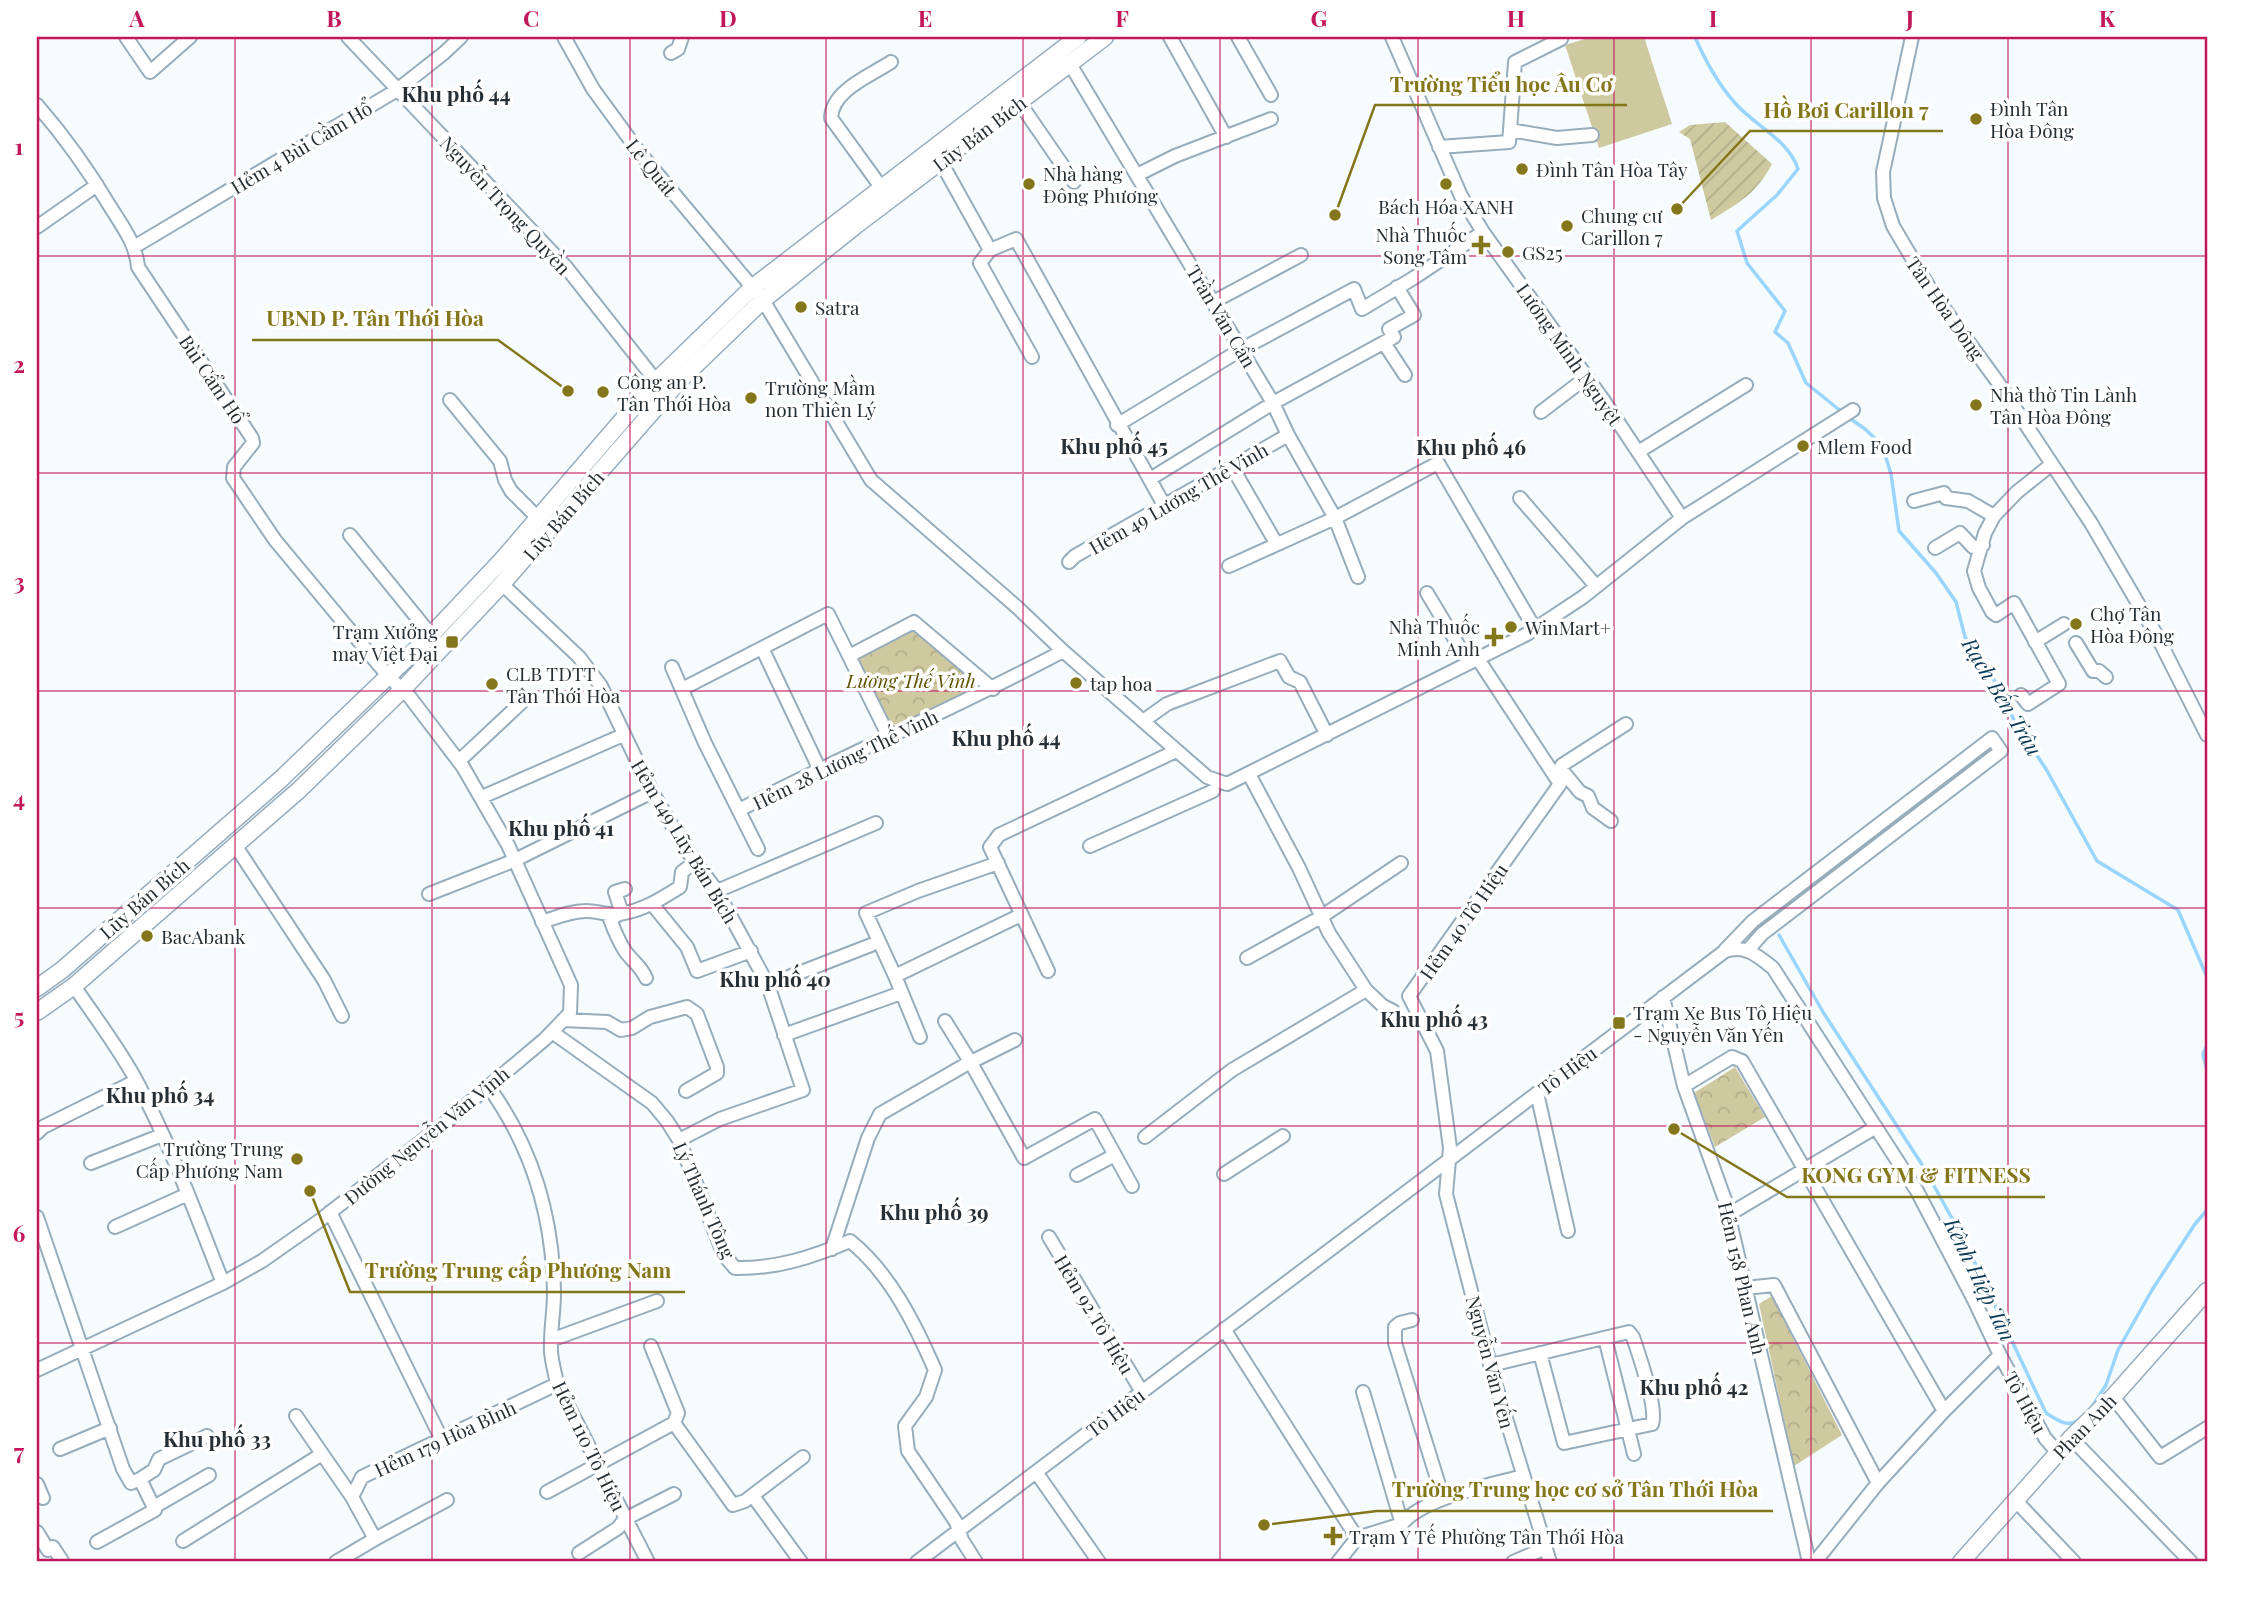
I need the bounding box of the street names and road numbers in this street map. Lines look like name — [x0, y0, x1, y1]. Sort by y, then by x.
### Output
street label: Lũy Bán Bích — [927, 89, 1031, 177]
street label: Hẻm 4 Bùi Cầm Hổ — [225, 94, 378, 200]
street label: Nguyễn Trọng Quyền — [435, 130, 578, 280]
street label: Lê Quát — [621, 133, 683, 201]
street label: Tân Hòa Đông — [1901, 251, 1991, 365]
street label: Trần Văn Cẩn — [1181, 260, 1263, 373]
street label: Lương Minh Nguyệt — [1511, 278, 1629, 430]
street label: Bùi Cẩm Hổ — [174, 330, 253, 430]
street label: Hẻm 49 Lương Thế Vinh — [1084, 436, 1272, 560]
street label: Lũy Bán Bích — [517, 465, 609, 565]
street label: Hẻm 28 Lương Thế Vinh — [748, 703, 942, 815]
street label: Hẻm 149 Lũy Bán Bích — [626, 754, 744, 928]
street label: Lũy Bán Bích — [94, 852, 194, 944]
street label: Hẻm 40 Tô Hiệu — [1413, 858, 1513, 984]
street label: Tô Hiệu — [1533, 1040, 1601, 1100]
street label: Đường Nguyễn Văn Vịnh — [338, 1060, 514, 1210]
street label: Lý Thánh Tông — [668, 1138, 742, 1262]
street label: Hẻm 158 Phan Anh — [1713, 1199, 1773, 1357]
street label: Hẻm 92 Tô Hiệu — [1049, 1249, 1141, 1379]
street label: Nguyễn Văn Yến — [1461, 1293, 1521, 1432]
street label: Tô Hiệu — [1998, 1367, 2054, 1437]
street label: Hẻm 110 Tô Hiệu — [547, 1377, 633, 1515]
street label: Tô Hiệu — [1081, 1382, 1149, 1442]
street label: Phan Anh — [2046, 1388, 2122, 1464]
street label: Hẻm 179 Hòa BÌnh — [370, 1394, 520, 1482]

